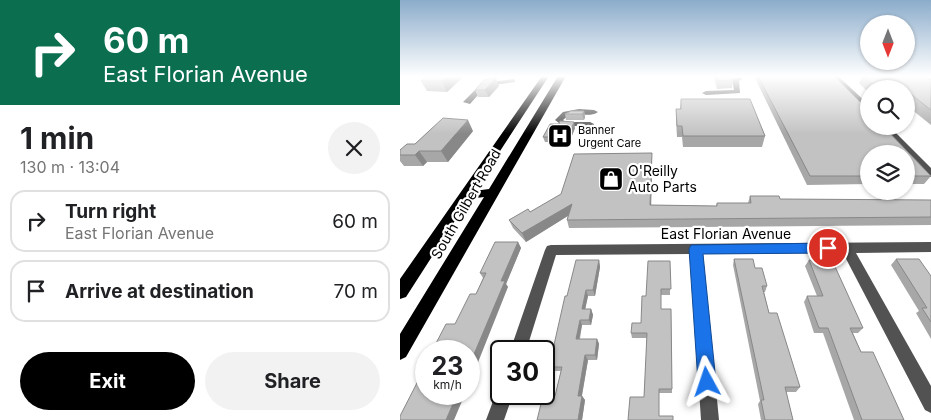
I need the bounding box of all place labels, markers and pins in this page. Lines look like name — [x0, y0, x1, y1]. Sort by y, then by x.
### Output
hospital icon: Banner Urgent Care — [547, 123, 573, 149]
place label: Banner Urgent Care — [578, 123, 641, 150]
place label: O'Reilly Auto Parts — [628, 162, 697, 195]
shop icon: O'Reilly Auto Parts — [598, 166, 624, 192]
pin — [807, 227, 849, 269]

